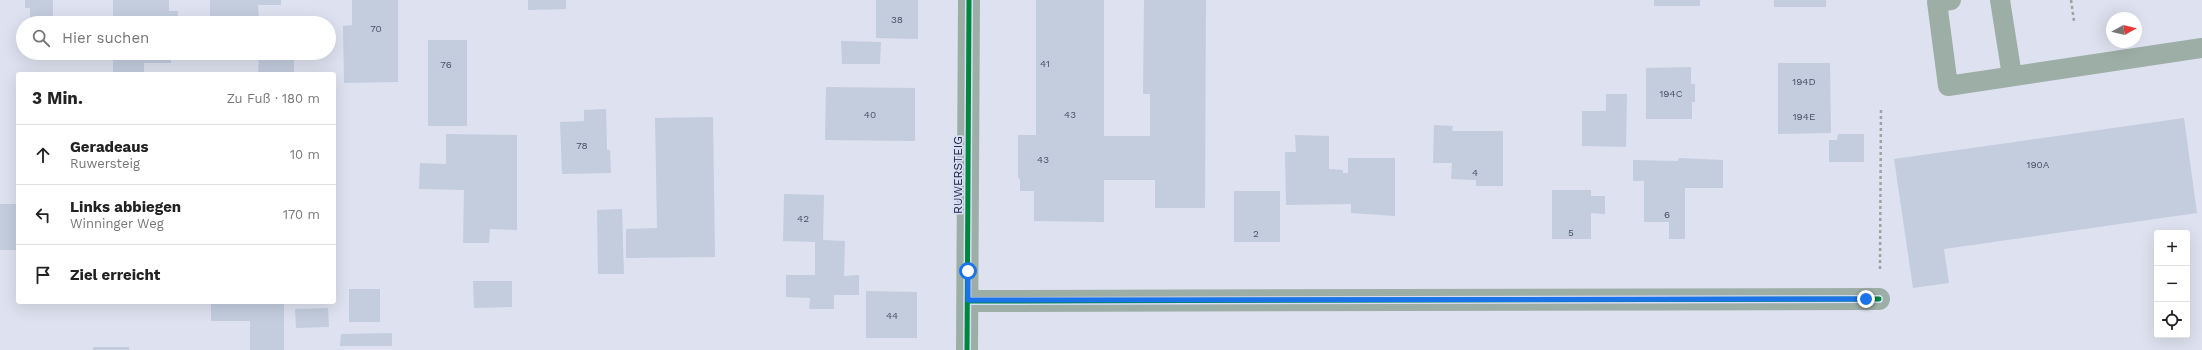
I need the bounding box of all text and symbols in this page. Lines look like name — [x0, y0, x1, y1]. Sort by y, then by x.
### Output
north arrow — [2106, 12, 2142, 48]
house number: 38 — [891, 14, 903, 25]
search box — [16, 16, 336, 60]
house number: 70 — [370, 23, 382, 34]
icon: search — [30, 27, 52, 49]
text: Hier suchen — [62, 29, 149, 47]
house number: 41 — [1040, 58, 1050, 69]
house number: 76 — [440, 59, 452, 70]
house number: 194D — [1792, 76, 1816, 87]
text: 3 Min. — [32, 88, 83, 108]
house number: 194C — [1659, 88, 1683, 99]
text: Zu Fuß · 180 m — [227, 91, 320, 106]
house number: 40 — [864, 109, 876, 120]
house number: 43 — [1064, 109, 1076, 120]
house number: 194E — [1793, 111, 1815, 122]
street label: RUWERSTEIG — [951, 136, 965, 214]
text: Geradeaus — [70, 138, 149, 156]
house number: 78 — [576, 140, 588, 151]
icon: ahead — [32, 144, 54, 166]
text: 10 m — [290, 147, 320, 162]
house number: 43 — [1037, 154, 1049, 165]
text: Ruwersteig — [70, 156, 140, 171]
house number: 190A — [2027, 159, 2050, 170]
house number: 4 — [1472, 167, 1478, 178]
text: Links abbiegen — [70, 198, 181, 216]
icon: left — [32, 204, 54, 226]
text: 170 m — [283, 207, 320, 222]
house number: 6 — [1664, 209, 1670, 220]
house number: 42 — [797, 213, 809, 224]
text: Winninger Weg — [70, 216, 164, 231]
house number: 5 — [1568, 227, 1574, 238]
house number: 2 — [1253, 228, 1259, 239]
map controls — [2154, 230, 2190, 338]
button: + — [2154, 230, 2190, 266]
route start — [959, 262, 977, 280]
icon: arrive — [32, 264, 54, 286]
text: Ziel erreicht — [70, 266, 160, 284]
button: − — [2154, 266, 2190, 302]
route end — [1857, 290, 1875, 308]
button: locate — [2154, 302, 2190, 338]
house number: 44 — [886, 310, 898, 321]

